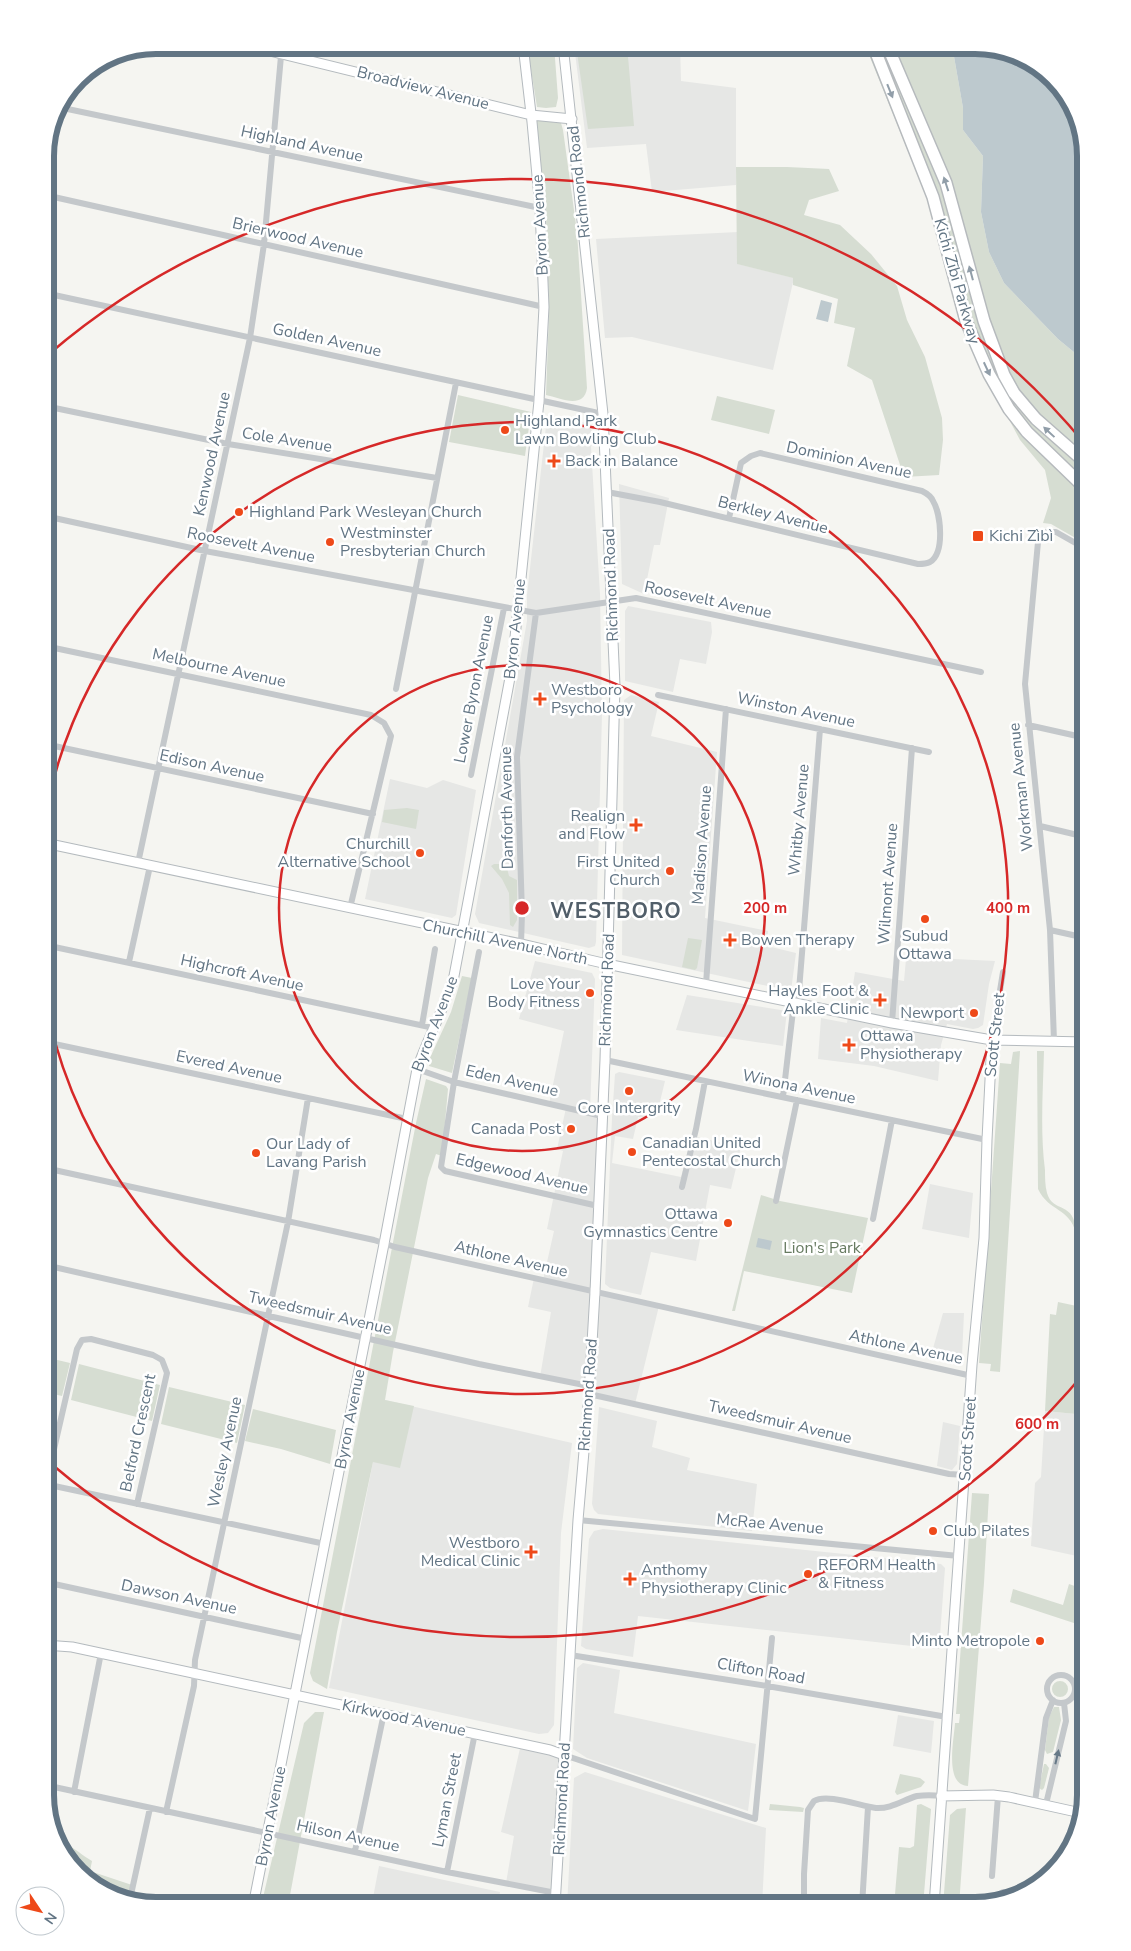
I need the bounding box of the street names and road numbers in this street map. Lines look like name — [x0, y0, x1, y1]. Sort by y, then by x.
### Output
street label: Broadview Avenue — [355, 61, 491, 115]
street label: Highland Avenue — [239, 120, 365, 168]
street label: Richmond Road — [562, 125, 596, 239]
street label: Byron Avenue — [526, 174, 554, 276]
street label: Brierwood Avenue — [230, 212, 366, 264]
street label: Kichi Zībī Parkway — [929, 215, 986, 347]
street label: Golden Avenue — [271, 318, 383, 362]
street label: Kenwood Avenue — [188, 390, 236, 518]
street label: Cole Avenue — [240, 422, 334, 458]
street label: Dominion Avenue — [784, 436, 914, 484]
street label: Berkley Avenue — [716, 491, 830, 539]
street label: Roosevelt Avenue — [185, 522, 317, 568]
street label: Richmond Road — [598, 528, 624, 642]
street label: Roosevelt Avenue — [642, 576, 774, 624]
street label: Byron Avenue — [499, 578, 531, 680]
street label: Lower Byron Avenue — [449, 613, 499, 765]
street label: Melbourne Avenue — [150, 643, 288, 693]
street label: Winston Avenue — [735, 687, 857, 733]
street label: Workman Avenue — [1003, 722, 1039, 852]
street label: Edison Avenue — [158, 744, 266, 788]
street label: Danforth Avenue — [495, 746, 519, 870]
street label: Whitby Avenue — [783, 763, 815, 877]
street label: Madison Avenue — [687, 785, 717, 905]
street label: Wilmont Avenue — [873, 822, 903, 946]
street label: Churchill Avenue North — [420, 914, 590, 970]
street label: Richmond Road — [594, 933, 620, 1047]
street label: Highcroft Avenue — [178, 949, 306, 997]
street label: Byron Avenue — [407, 973, 463, 1075]
street label: Scott Street — [980, 991, 1010, 1078]
street label: Evered Avenue — [174, 1045, 284, 1089]
street label: Eden Avenue — [463, 1060, 561, 1102]
street label: Winona Avenue — [740, 1064, 858, 1110]
street label: Edgewood Avenue — [454, 1148, 590, 1200]
street label: Athlone Avenue — [452, 1235, 570, 1283]
street label: Tweedsmuir Avenue — [246, 1286, 394, 1340]
street label: Athlone Avenue — [847, 1324, 965, 1370]
street label: Richmond Road — [573, 1338, 603, 1452]
street label: Byron Avenue — [330, 1367, 370, 1471]
street label: Belford Crescent — [115, 1372, 161, 1494]
street label: Wesley Avenue — [203, 1395, 247, 1509]
street label: Tweedsmuir Avenue — [706, 1395, 854, 1449]
street label: Scott Street — [954, 1396, 982, 1482]
street label: McRae Avenue — [716, 1508, 824, 1540]
street label: Dawson Avenue — [119, 1574, 239, 1620]
street label: Clifton Road — [715, 1652, 807, 1690]
street label: Kirkwood Avenue — [340, 1694, 468, 1742]
street label: Richmond Road — [548, 1742, 576, 1856]
street label: Lyman Street — [427, 1751, 467, 1849]
street label: Byron Avenue — [251, 1764, 291, 1868]
street label: Hilson Avenue — [294, 1814, 402, 1858]

